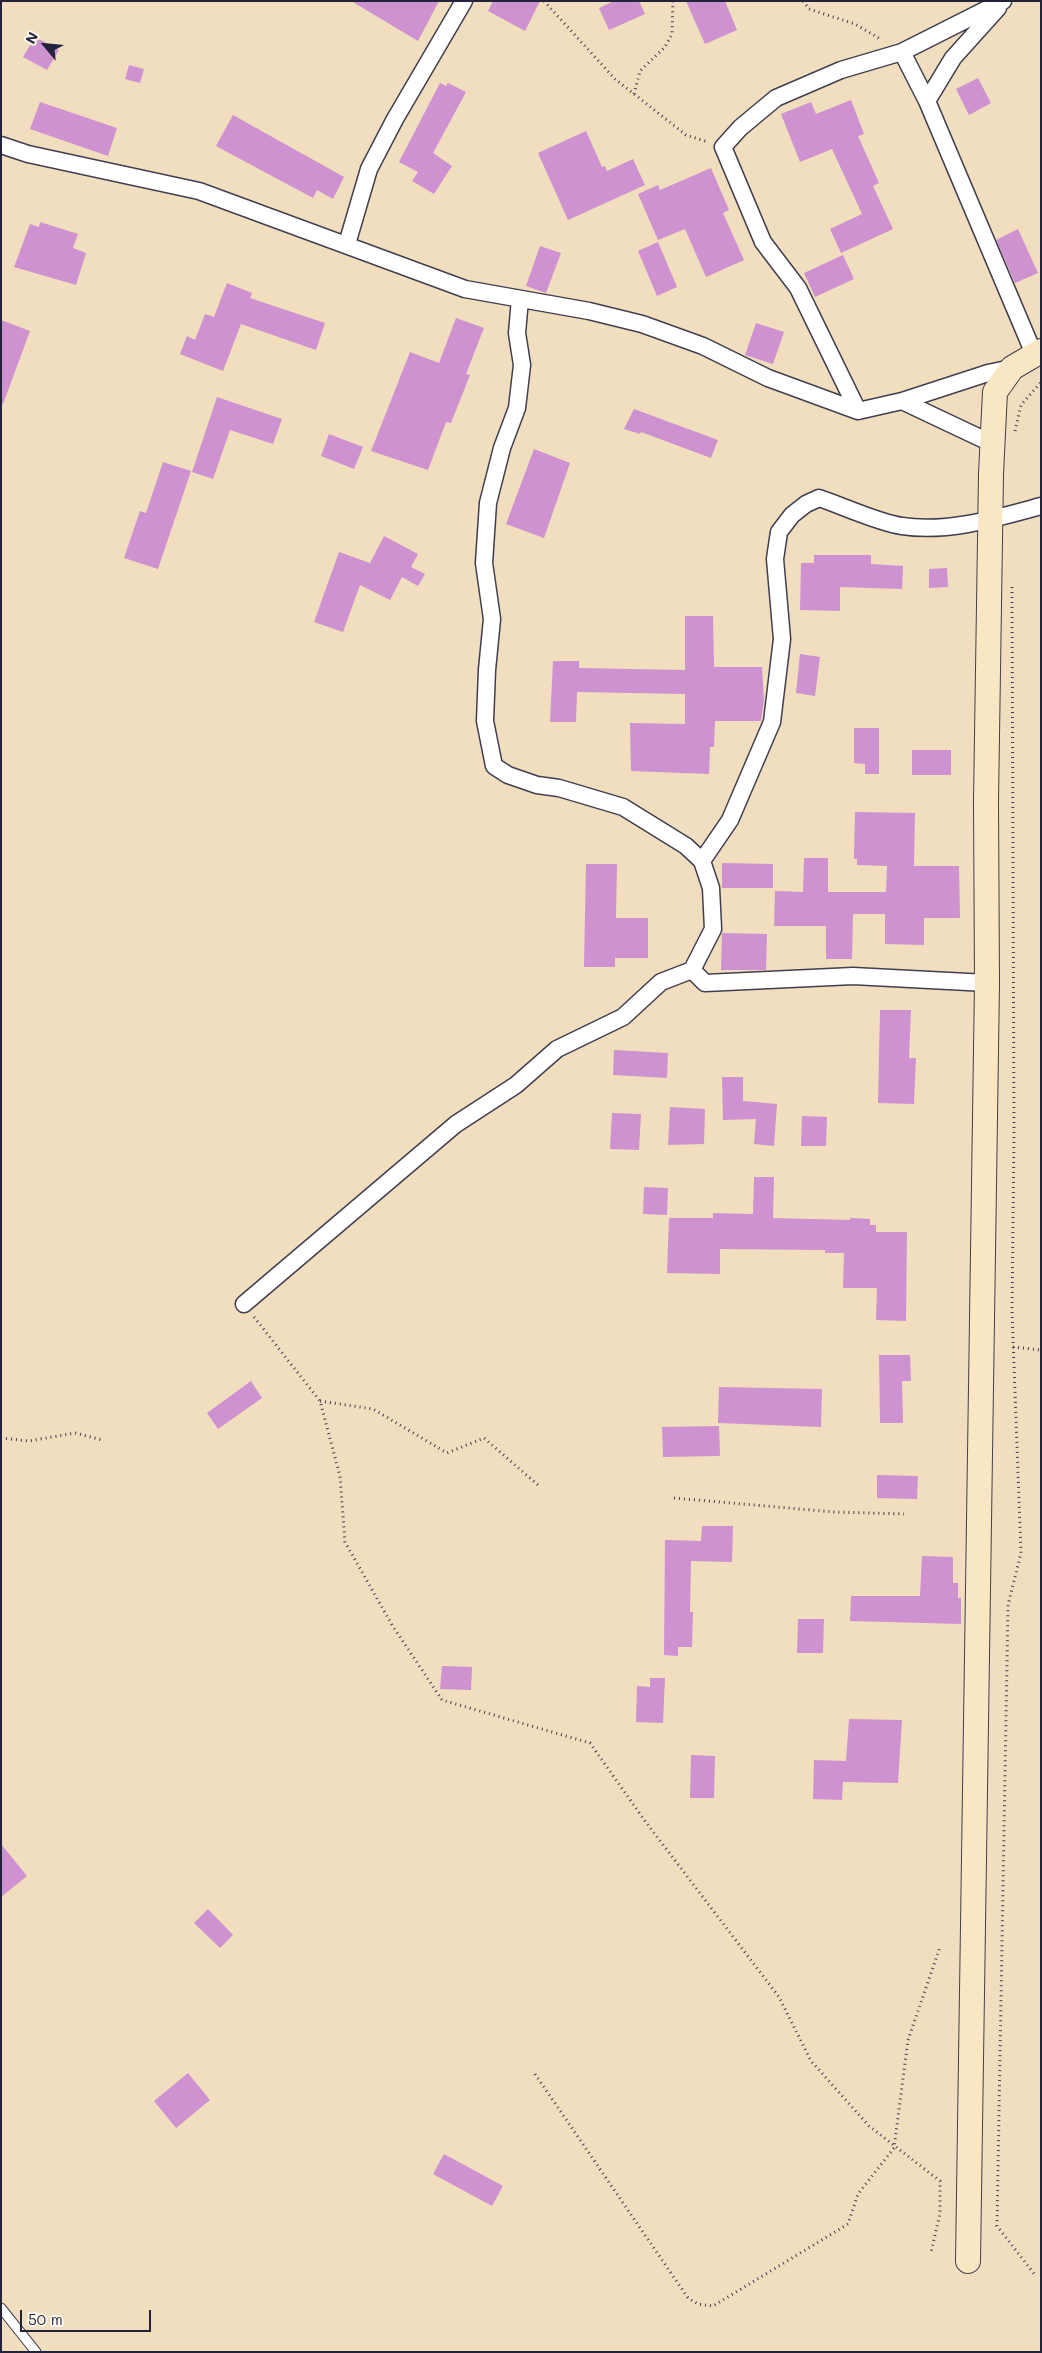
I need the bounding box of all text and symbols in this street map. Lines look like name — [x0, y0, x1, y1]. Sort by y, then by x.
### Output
north arrow — [20, 20, 70, 70]
text: N — [20, 29, 42, 47]
scale bar — [22, 2300, 154, 2332]
text: 50 m — [28, 2309, 63, 2329]

